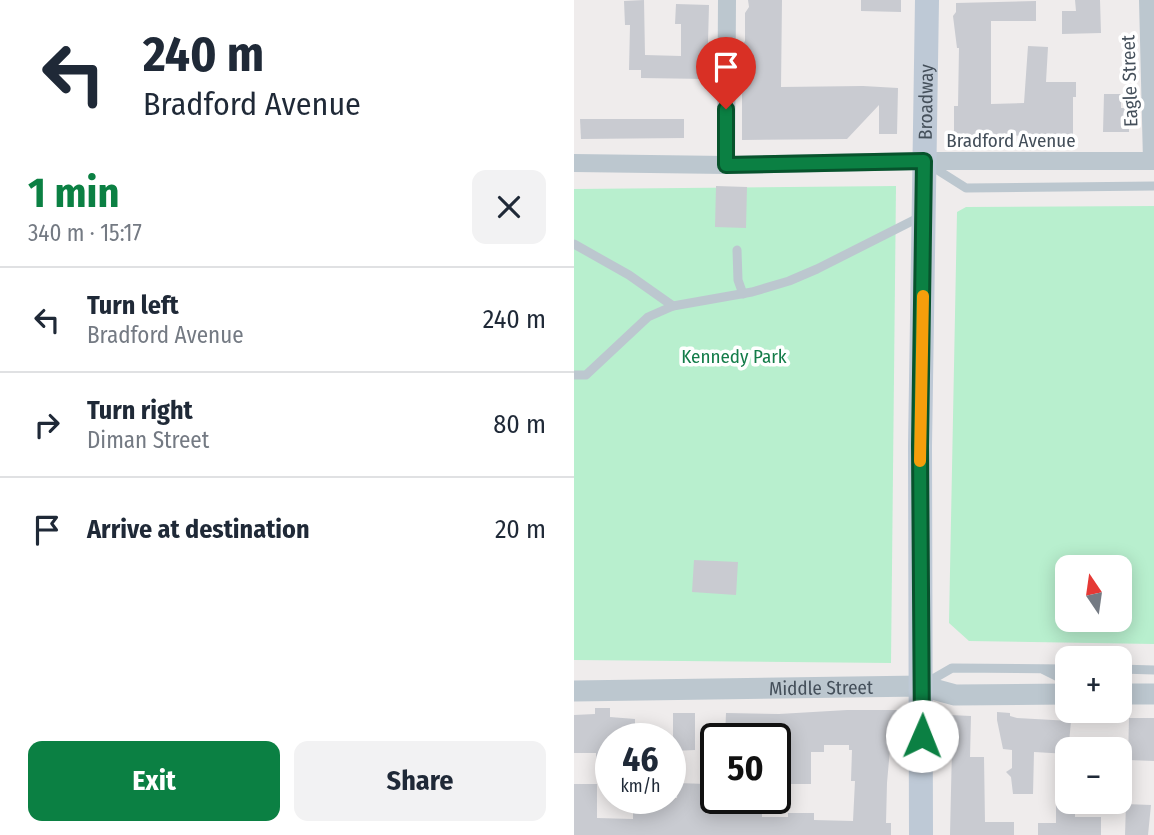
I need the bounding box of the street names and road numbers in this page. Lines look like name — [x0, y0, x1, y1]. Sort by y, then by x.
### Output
street label: Eagle Street — [1116, 34, 1143, 127]
street label: Broadway — [914, 64, 938, 140]
street label: Bradford Avenue — [946, 129, 1076, 152]
street label: Middle Street — [769, 676, 874, 700]

